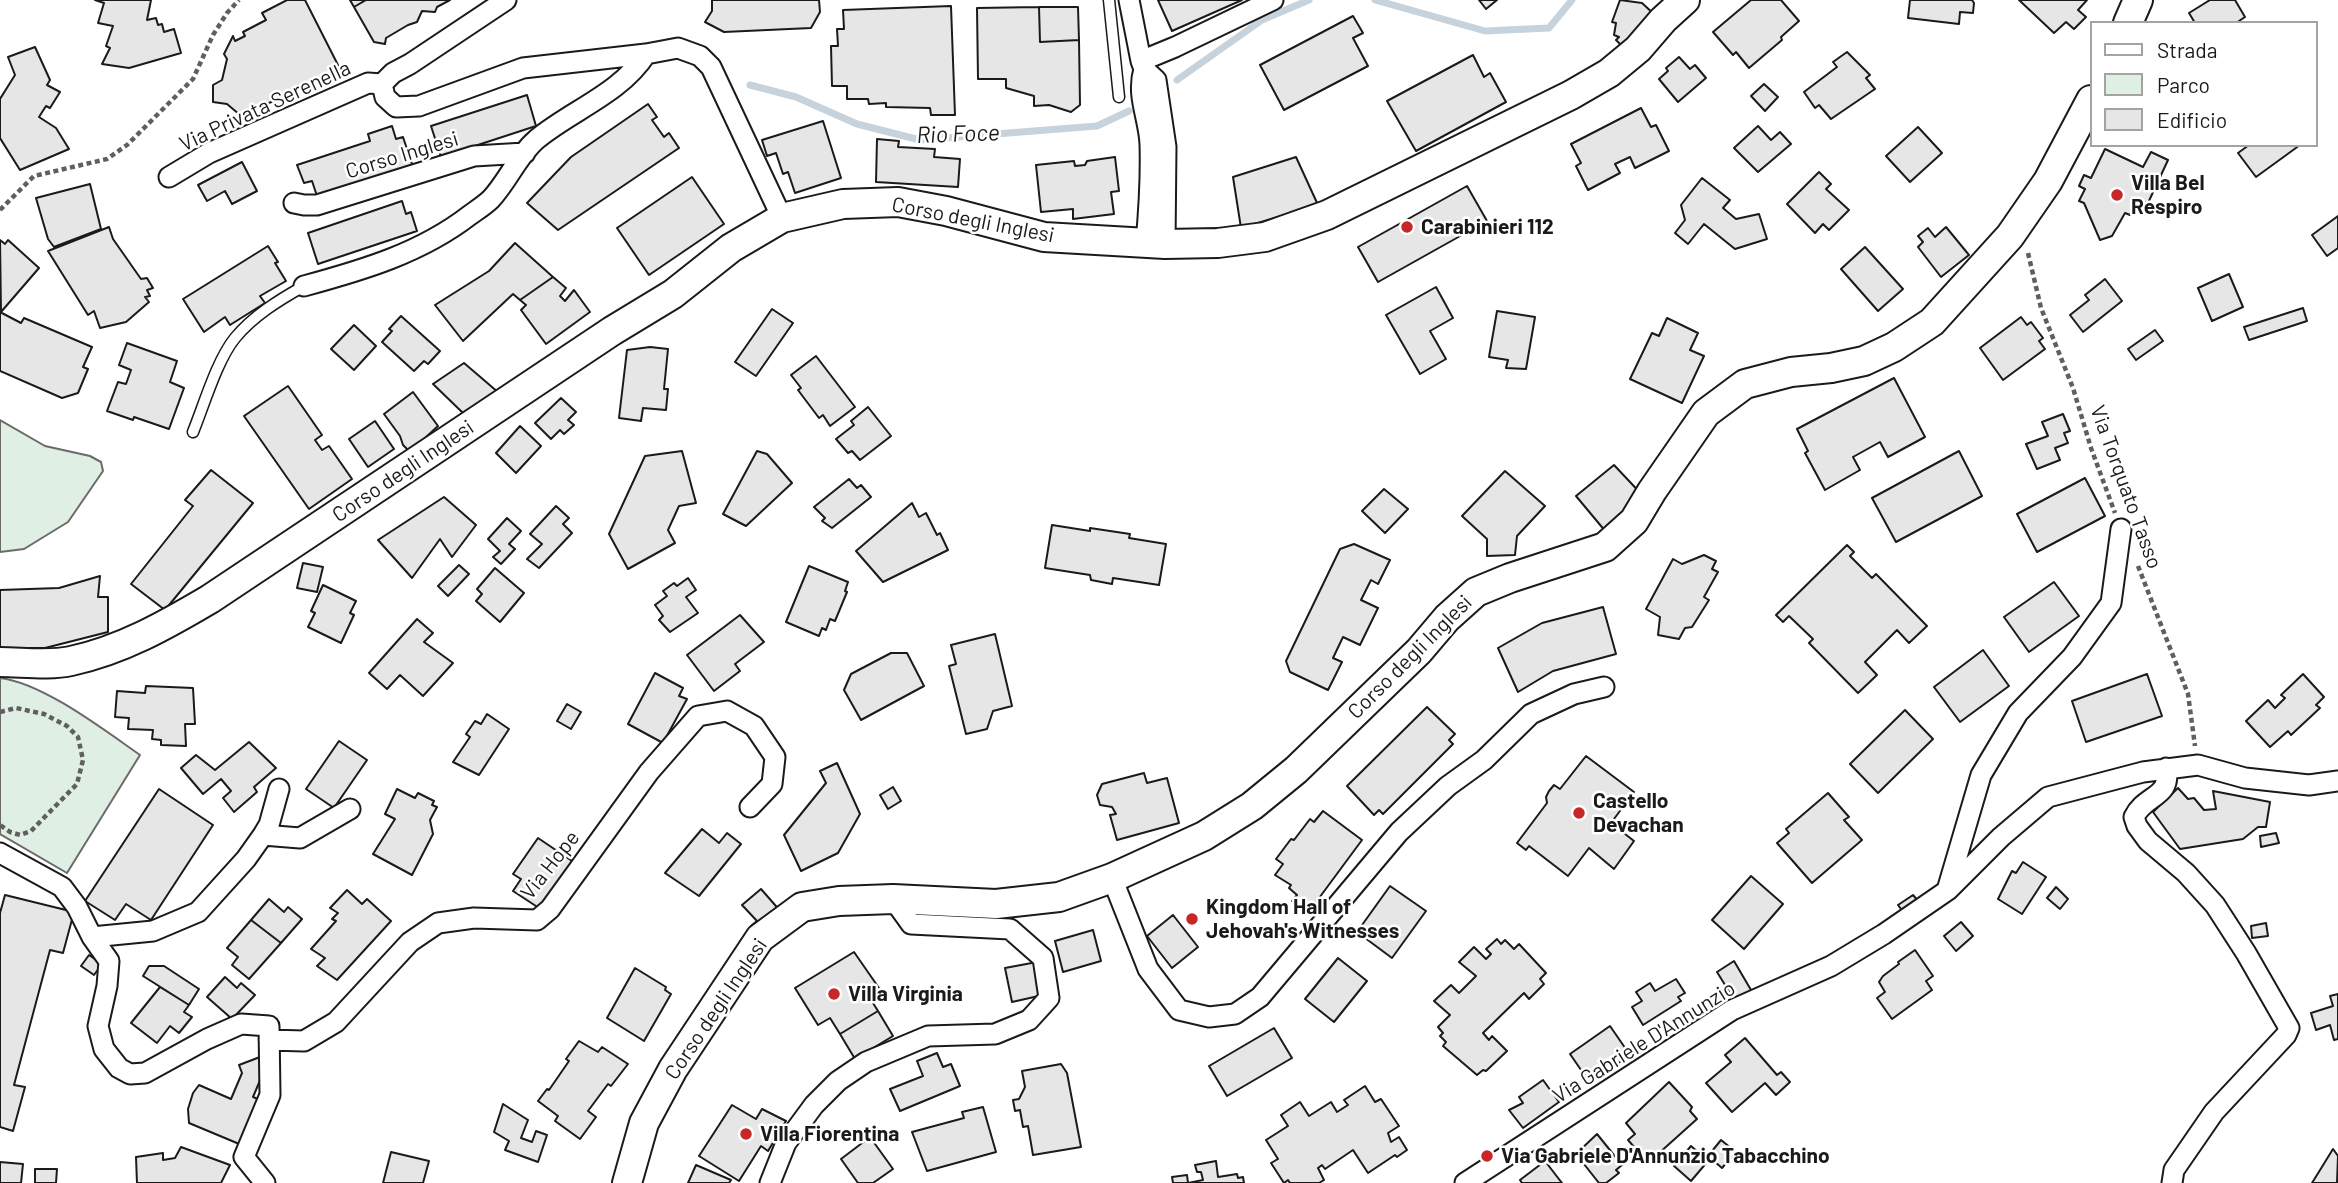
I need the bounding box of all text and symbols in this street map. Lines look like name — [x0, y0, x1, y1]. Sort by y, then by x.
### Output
legend — [2090, 21, 2317, 147]
text: Strada — [2157, 37, 2217, 62]
street label: Via Privata Serenella — [175, 55, 355, 157]
text: Parco — [2157, 72, 2210, 97]
text: Edificio — [2157, 107, 2227, 132]
water label: Rio Foce — [916, 119, 1000, 149]
street label: Corso Inglesi — [342, 126, 462, 184]
place label: Villa Bel Respiro — [2131, 170, 2205, 220]
marker: Villa Bel Respiro — [2109, 187, 2125, 203]
street label: Corso degli Inglesi — [890, 192, 1056, 248]
place label: Carabinieri 112 — [1421, 214, 1554, 240]
marker: Carabinieri 112 — [1399, 219, 1415, 235]
street label: Via Torquato Tasso — [2085, 402, 2167, 572]
street label: Corso degli Inglesi — [328, 414, 478, 528]
street label: Corso degli Inglesi — [1343, 590, 1477, 724]
place label: Castello Devachan — [1593, 788, 1684, 838]
marker: Castello Devachan — [1571, 805, 1587, 821]
street label: Via Hope — [515, 826, 585, 904]
place label: Kingdom Hall of Jehovah's Witnesses — [1206, 894, 1399, 944]
marker: Kingdom Hall of Jehovah's Witnesses — [1184, 911, 1200, 927]
street label: Corso degli Inglesi — [659, 934, 773, 1084]
street label: Via Gabriele D'Annunzio — [1548, 976, 1740, 1108]
place label: Villa Virginia — [848, 981, 963, 1007]
marker: Villa Virginia — [826, 986, 842, 1002]
place label: Villa Fiorentina — [760, 1121, 899, 1147]
marker: Villa Fiorentina — [738, 1126, 754, 1142]
place label: Via Gabriele D'Annunzio Tabacchino — [1501, 1143, 1830, 1169]
marker: Via Gabriele D'Annunzio Tabacchino — [1479, 1148, 1495, 1164]

